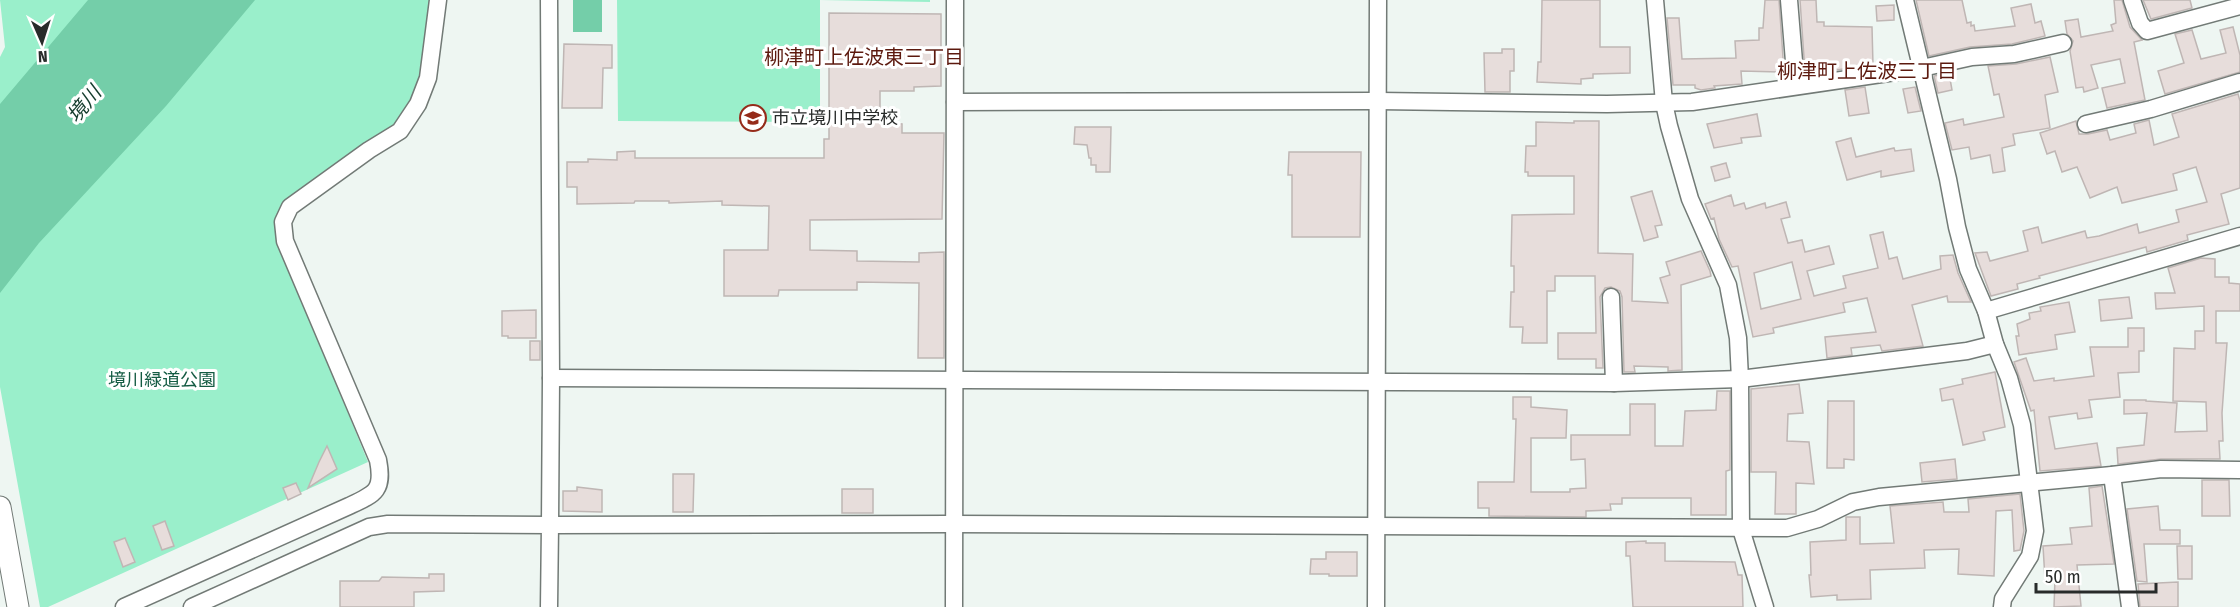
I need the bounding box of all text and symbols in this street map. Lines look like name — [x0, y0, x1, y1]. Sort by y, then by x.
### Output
north arrow — [12, 12, 72, 72]
district label: 柳津町上佐波東三丁目 — [764, 45, 964, 69]
text: N — [37, 47, 48, 66]
district label: 柳津町上佐波三丁目 — [1777, 59, 1957, 83]
water label: 境川 — [62, 79, 107, 127]
school or university icon: 市立境川中学校 — [738, 103, 768, 133]
place label: 市立境川中学校 — [772, 107, 898, 129]
park label: 境川緑道公園 — [108, 369, 216, 391]
scale bar — [2036, 556, 2156, 594]
text: 50 m — [2045, 566, 2081, 588]

